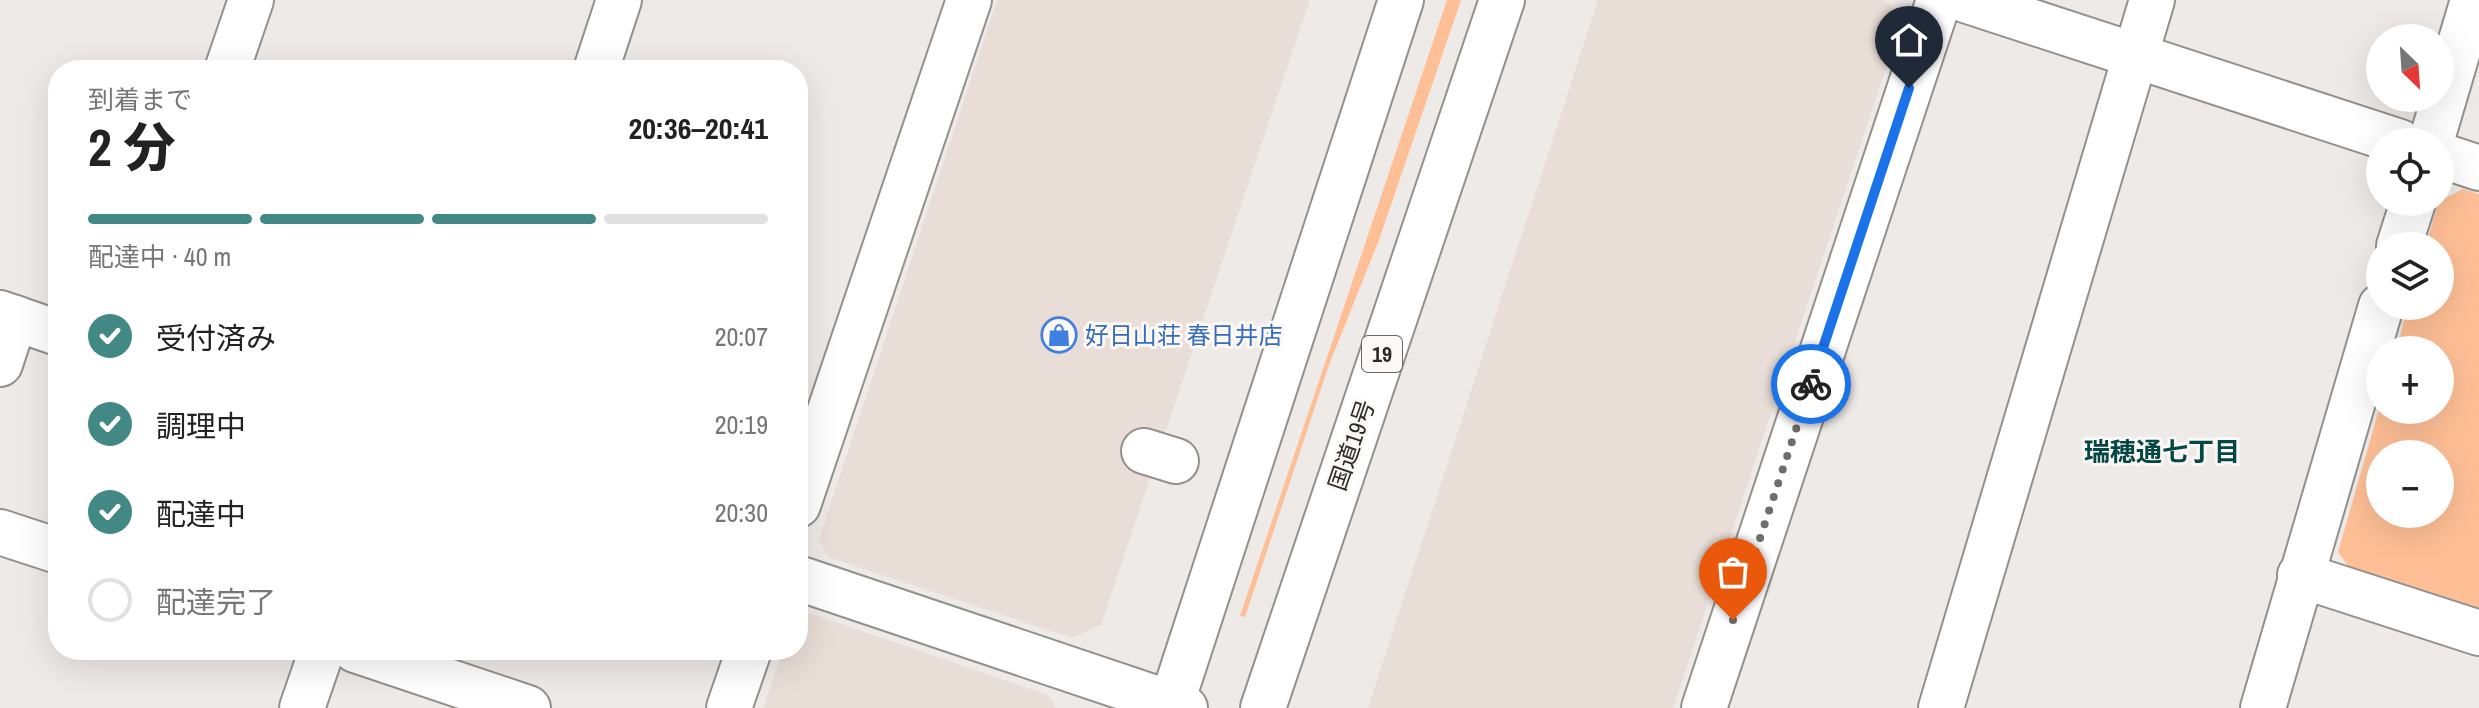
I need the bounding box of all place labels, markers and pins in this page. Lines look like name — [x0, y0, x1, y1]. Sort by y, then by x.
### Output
pin — [1875, 6, 1943, 88]
shop icon: 好日山荘 春日井店 — [1040, 316, 1078, 354]
place label: 好日山荘 春日井店 — [1085, 319, 1282, 351]
pin — [1699, 538, 1767, 620]

